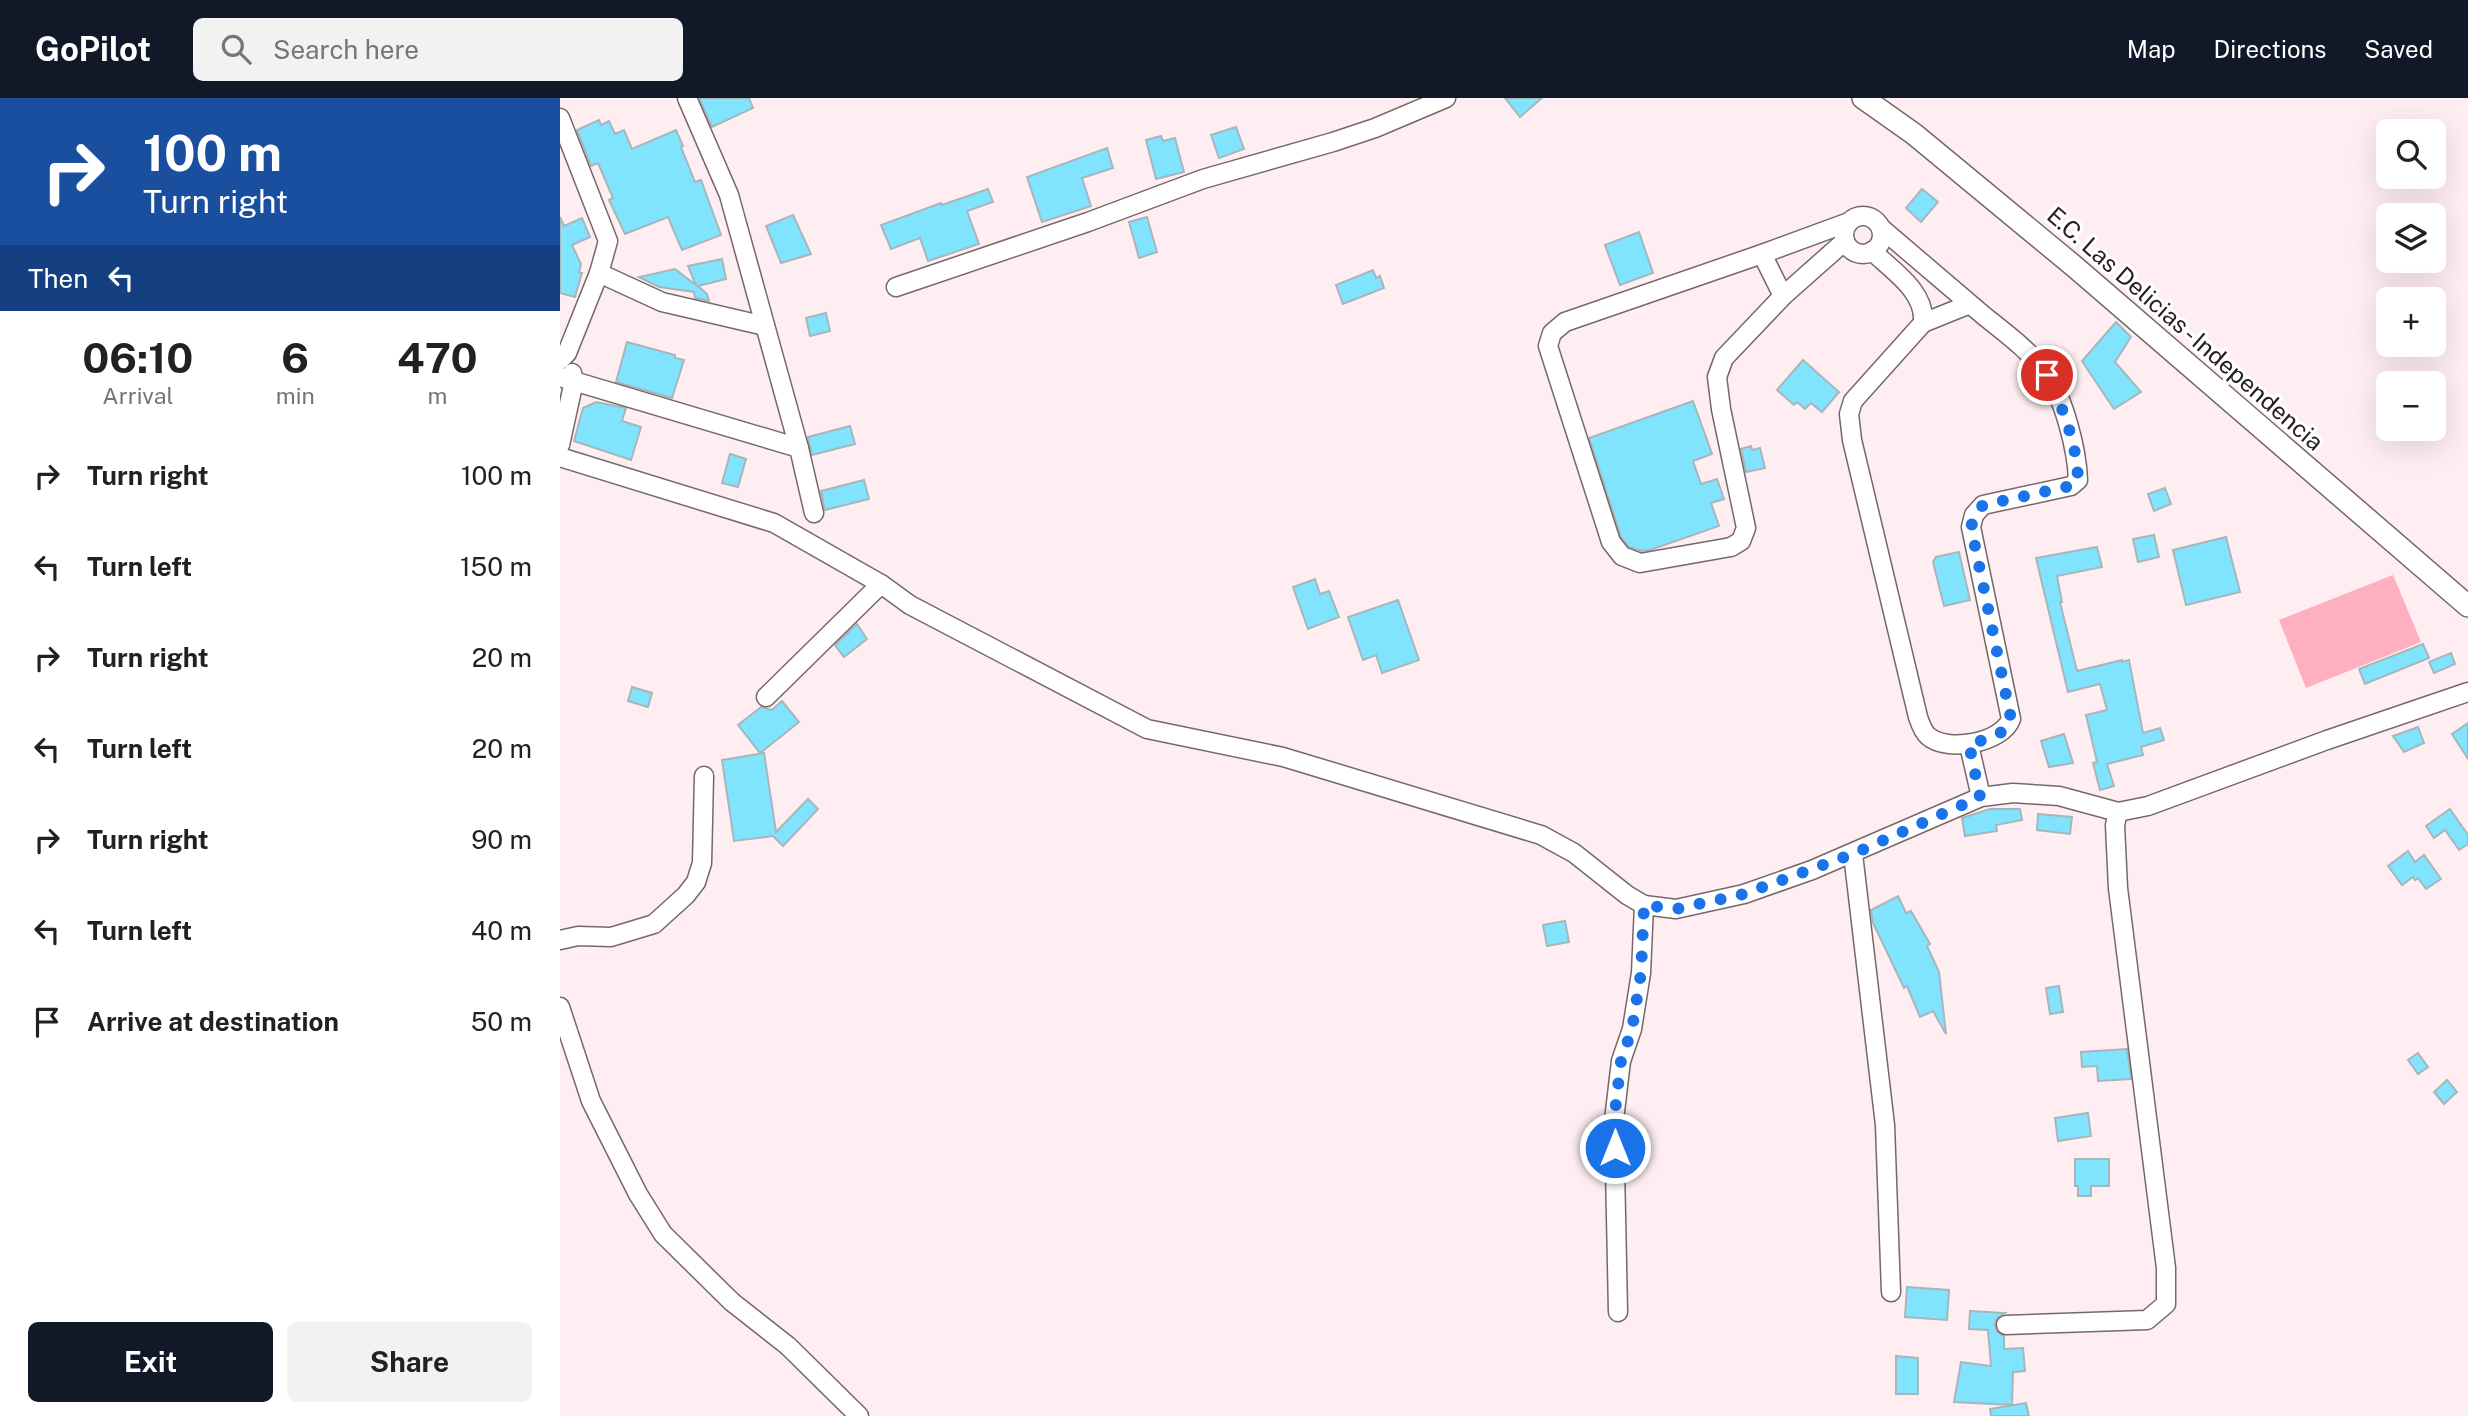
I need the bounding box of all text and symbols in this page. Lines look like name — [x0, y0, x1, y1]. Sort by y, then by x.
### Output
search box — [193, 18, 683, 81]
text: GoPilot — [35, 30, 151, 68]
icon: search — [217, 30, 255, 68]
text: Search here — [273, 34, 419, 65]
text: Map — [2127, 35, 2176, 63]
text: Directions — [2214, 35, 2326, 63]
text: Saved — [2364, 35, 2433, 63]
map controls — [2376, 119, 2446, 441]
button: search — [2376, 119, 2446, 189]
text: 100 m — [143, 124, 282, 182]
icon: right — [28, 126, 119, 217]
text: Turn right — [143, 183, 288, 220]
street label: E.C. Las Delicias - Independencia — [2042, 201, 2329, 456]
button: layers — [2376, 203, 2446, 273]
icon: left — [102, 259, 140, 297]
text: Then — [28, 263, 88, 294]
button: + — [2376, 287, 2446, 357]
text: 06:10 — [82, 333, 193, 382]
text: 6 — [281, 333, 309, 382]
text: 470 — [397, 333, 478, 382]
pin — [2017, 345, 2077, 405]
icon: arrive — [2028, 356, 2066, 394]
button: − — [2376, 371, 2446, 441]
text: Arrival — [102, 382, 173, 409]
text: min — [276, 382, 315, 409]
text: m — [427, 382, 447, 409]
icon: right — [28, 457, 66, 495]
text: Turn right — [87, 460, 209, 491]
text: 100 m — [461, 460, 532, 491]
icon: left — [28, 548, 66, 586]
text: Turn left — [87, 551, 192, 582]
text: 150 m — [460, 551, 532, 582]
icon: right — [28, 639, 66, 677]
text: Turn right — [87, 642, 209, 673]
text: 20 m — [472, 642, 532, 673]
icon: left — [28, 730, 66, 768]
text: Turn left — [87, 733, 192, 764]
text: 20 m — [472, 733, 532, 764]
icon: right — [28, 821, 66, 859]
text: Turn right — [87, 824, 209, 855]
text: 90 m — [471, 824, 532, 855]
icon: left — [28, 912, 66, 950]
text: Turn left — [87, 915, 192, 946]
text: 40 m — [471, 915, 532, 946]
icon: arrive — [28, 1003, 66, 1041]
text: Arrive at destination — [87, 1006, 339, 1037]
text: 50 m — [471, 1006, 532, 1037]
position arrow — [1578, 1111, 1652, 1185]
button: Exit — [28, 1322, 273, 1402]
button: Share — [287, 1322, 532, 1402]

